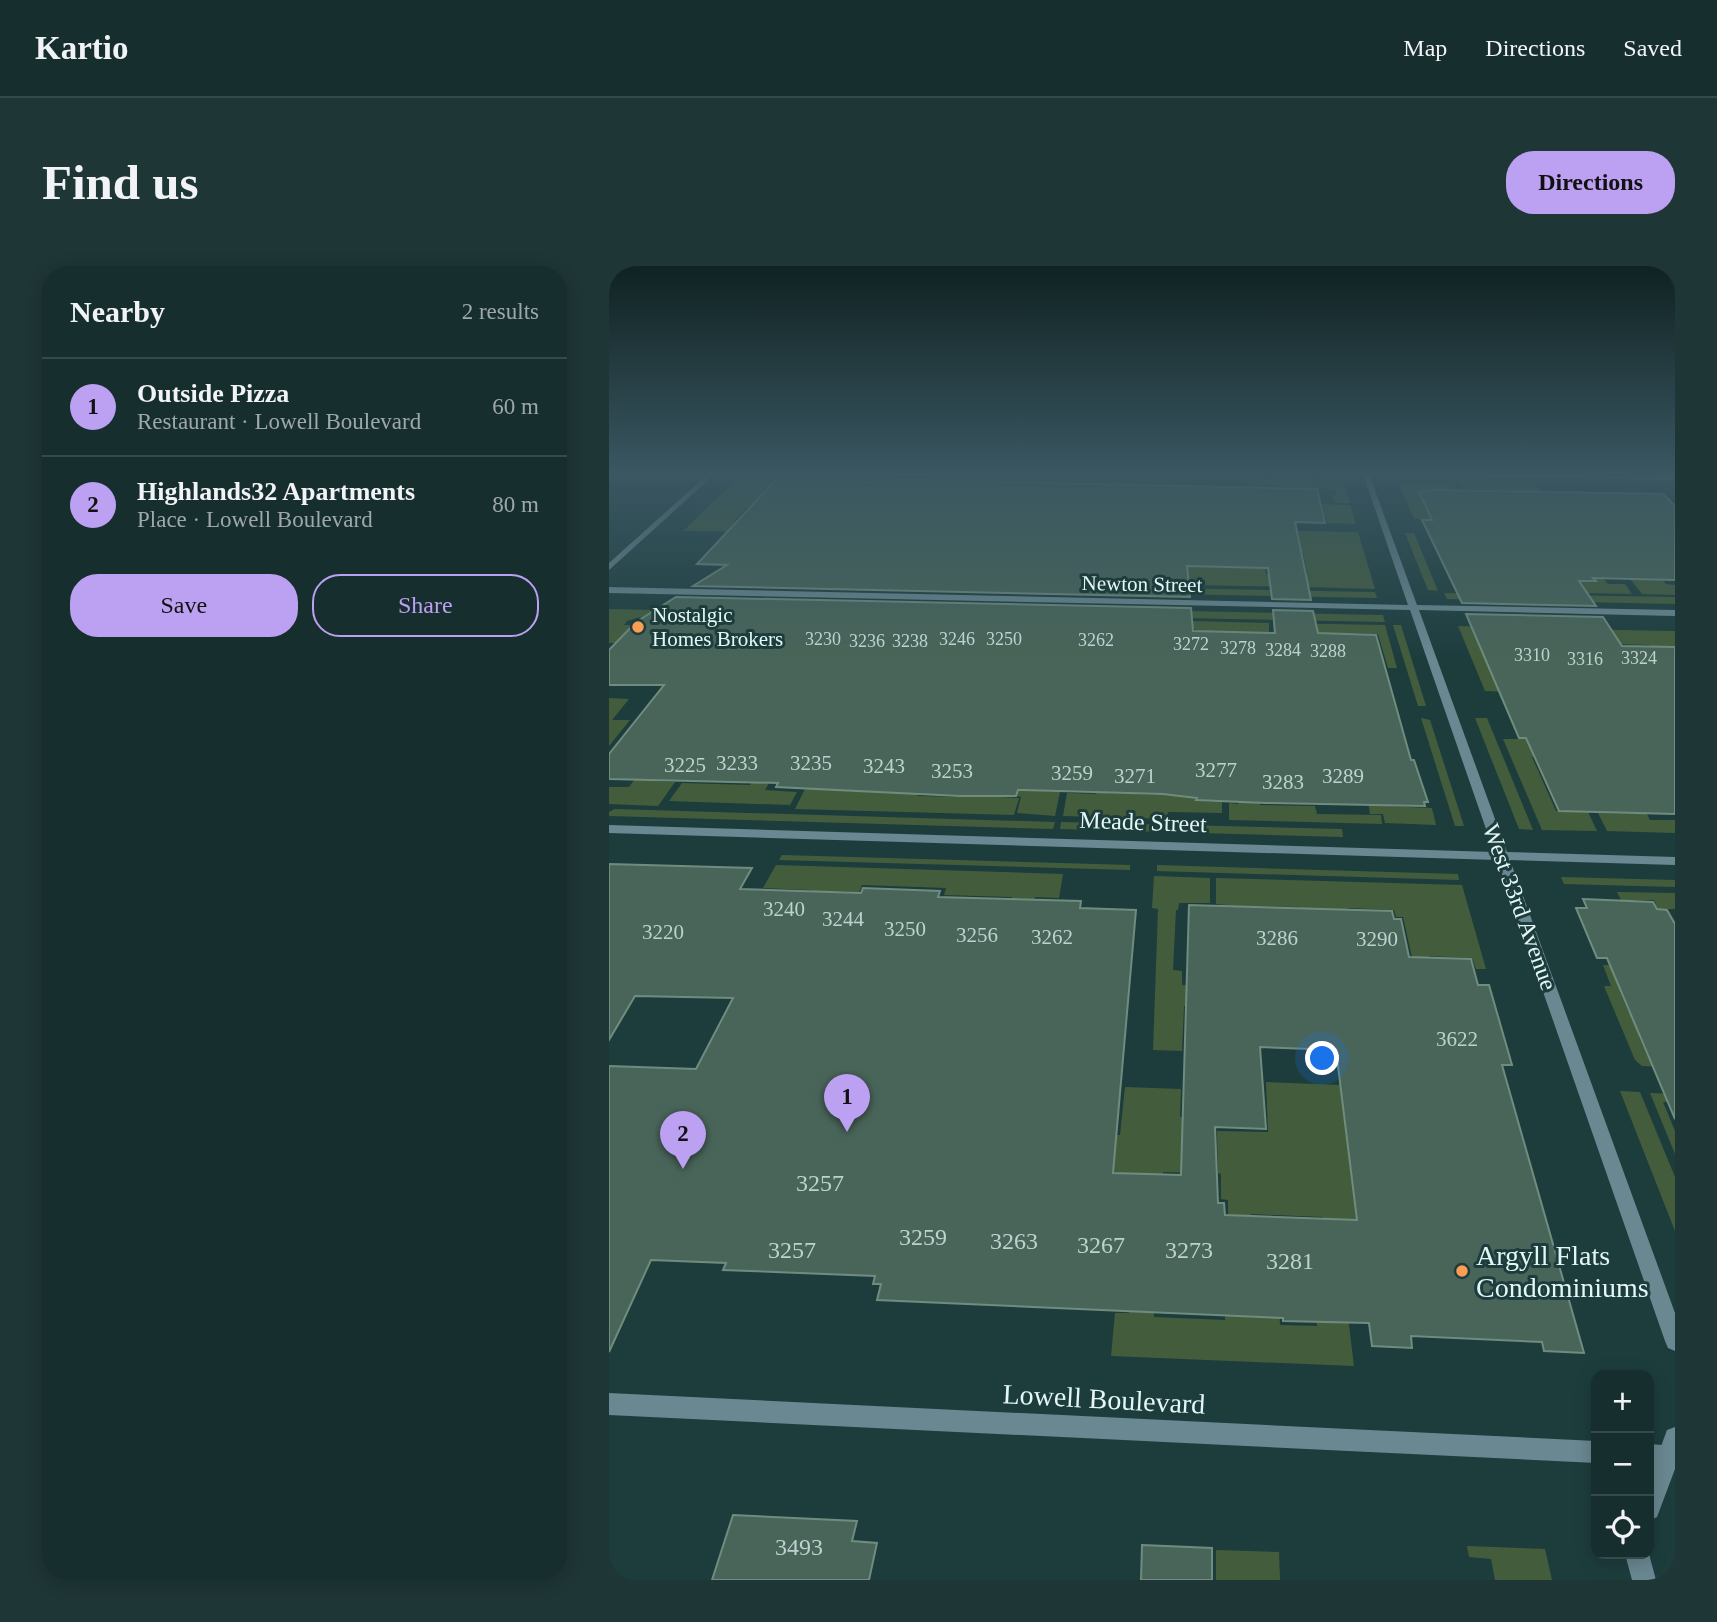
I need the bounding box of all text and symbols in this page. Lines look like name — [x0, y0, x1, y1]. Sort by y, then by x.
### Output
text: Kartio — [35, 30, 128, 66]
text: Map — [1403, 35, 1447, 61]
text: Directions — [1485, 35, 1585, 61]
text: Saved — [1623, 35, 1682, 61]
button: Directions — [1506, 151, 1675, 214]
text: Find us — [42, 155, 199, 210]
text: Nearby — [70, 295, 165, 328]
text: 2 results — [462, 299, 539, 324]
text: Outside Pizza — [137, 379, 289, 408]
text: 1 — [87, 394, 99, 419]
text: 60 m — [492, 394, 539, 419]
text: Restaurant · Lowell Boulevard — [137, 409, 421, 434]
text: Highlands32 Apartments — [137, 477, 415, 506]
text: 2 — [87, 492, 99, 517]
text: 80 m — [492, 492, 539, 517]
text: Place · Lowell Boulevard — [137, 507, 373, 532]
street label: Newton Street — [1081, 571, 1203, 597]
button: Save — [70, 574, 298, 637]
button: Share — [312, 574, 539, 637]
place label: Nostalgic Homes Brokers — [652, 603, 783, 651]
marker: Nostalgic Homes Brokers — [630, 619, 646, 635]
house number: 3230 — [805, 629, 841, 649]
house number: 3246 — [939, 629, 975, 649]
house number: 3250 — [986, 629, 1022, 649]
house number: 3262 — [1078, 630, 1114, 650]
house number: 3236 — [849, 631, 885, 651]
house number: 3238 — [892, 631, 928, 651]
house number: 3272 — [1173, 634, 1209, 654]
house number: 3278 — [1220, 638, 1256, 658]
house number: 3284 — [1265, 640, 1301, 660]
house number: 3288 — [1310, 641, 1346, 661]
house number: 3310 — [1514, 645, 1550, 665]
house number: 3324 — [1621, 648, 1657, 668]
house number: 3316 — [1567, 649, 1603, 669]
house number: 3233 — [716, 751, 758, 775]
house number: 3235 — [790, 751, 832, 775]
house number: 3225 — [664, 753, 706, 777]
house number: 3243 — [863, 754, 905, 778]
house number: 3277 — [1195, 758, 1237, 782]
house number: 3253 — [931, 759, 973, 783]
house number: 3259 — [1051, 761, 1093, 785]
house number: 3271 — [1114, 764, 1156, 788]
house number: 3289 — [1322, 764, 1364, 788]
house number: 3283 — [1262, 770, 1304, 794]
street label: Meade Street — [1079, 807, 1207, 837]
street label: West 33rd Avenue — [1478, 820, 1562, 994]
house number: 3240 — [763, 897, 805, 921]
house number: 3244 — [822, 907, 865, 931]
house number: 3250 — [884, 917, 926, 941]
house number: 3220 — [642, 920, 684, 944]
house number: 3256 — [956, 923, 998, 947]
house number: 3262 — [1031, 925, 1073, 949]
house number: 3286 — [1256, 926, 1298, 950]
house number: 3290 — [1356, 927, 1398, 951]
house number: 3622 — [1436, 1027, 1478, 1051]
your location — [1305, 1041, 1339, 1075]
pin: 1 — [824, 1074, 870, 1132]
pin: 2 — [660, 1111, 706, 1169]
house number: 3257 — [796, 1170, 844, 1196]
house number: 3259 — [899, 1224, 947, 1250]
house number: 3263 — [990, 1228, 1038, 1254]
house number: 3267 — [1077, 1232, 1125, 1258]
house number: 3257 — [768, 1237, 816, 1263]
house number: 3273 — [1165, 1237, 1213, 1263]
place label: Argyll Flats Condominiums — [1476, 1240, 1649, 1303]
house number: 3281 — [1266, 1248, 1314, 1274]
marker: Argyll Flats Condominiums — [1454, 1263, 1470, 1279]
map controls — [1591, 1370, 1654, 1559]
button: + — [1591, 1370, 1654, 1433]
street label: Lowell Boulevard — [1002, 1378, 1206, 1420]
button: − — [1591, 1433, 1654, 1496]
button: locate — [1591, 1496, 1654, 1559]
house number: 3493 — [775, 1534, 823, 1560]

